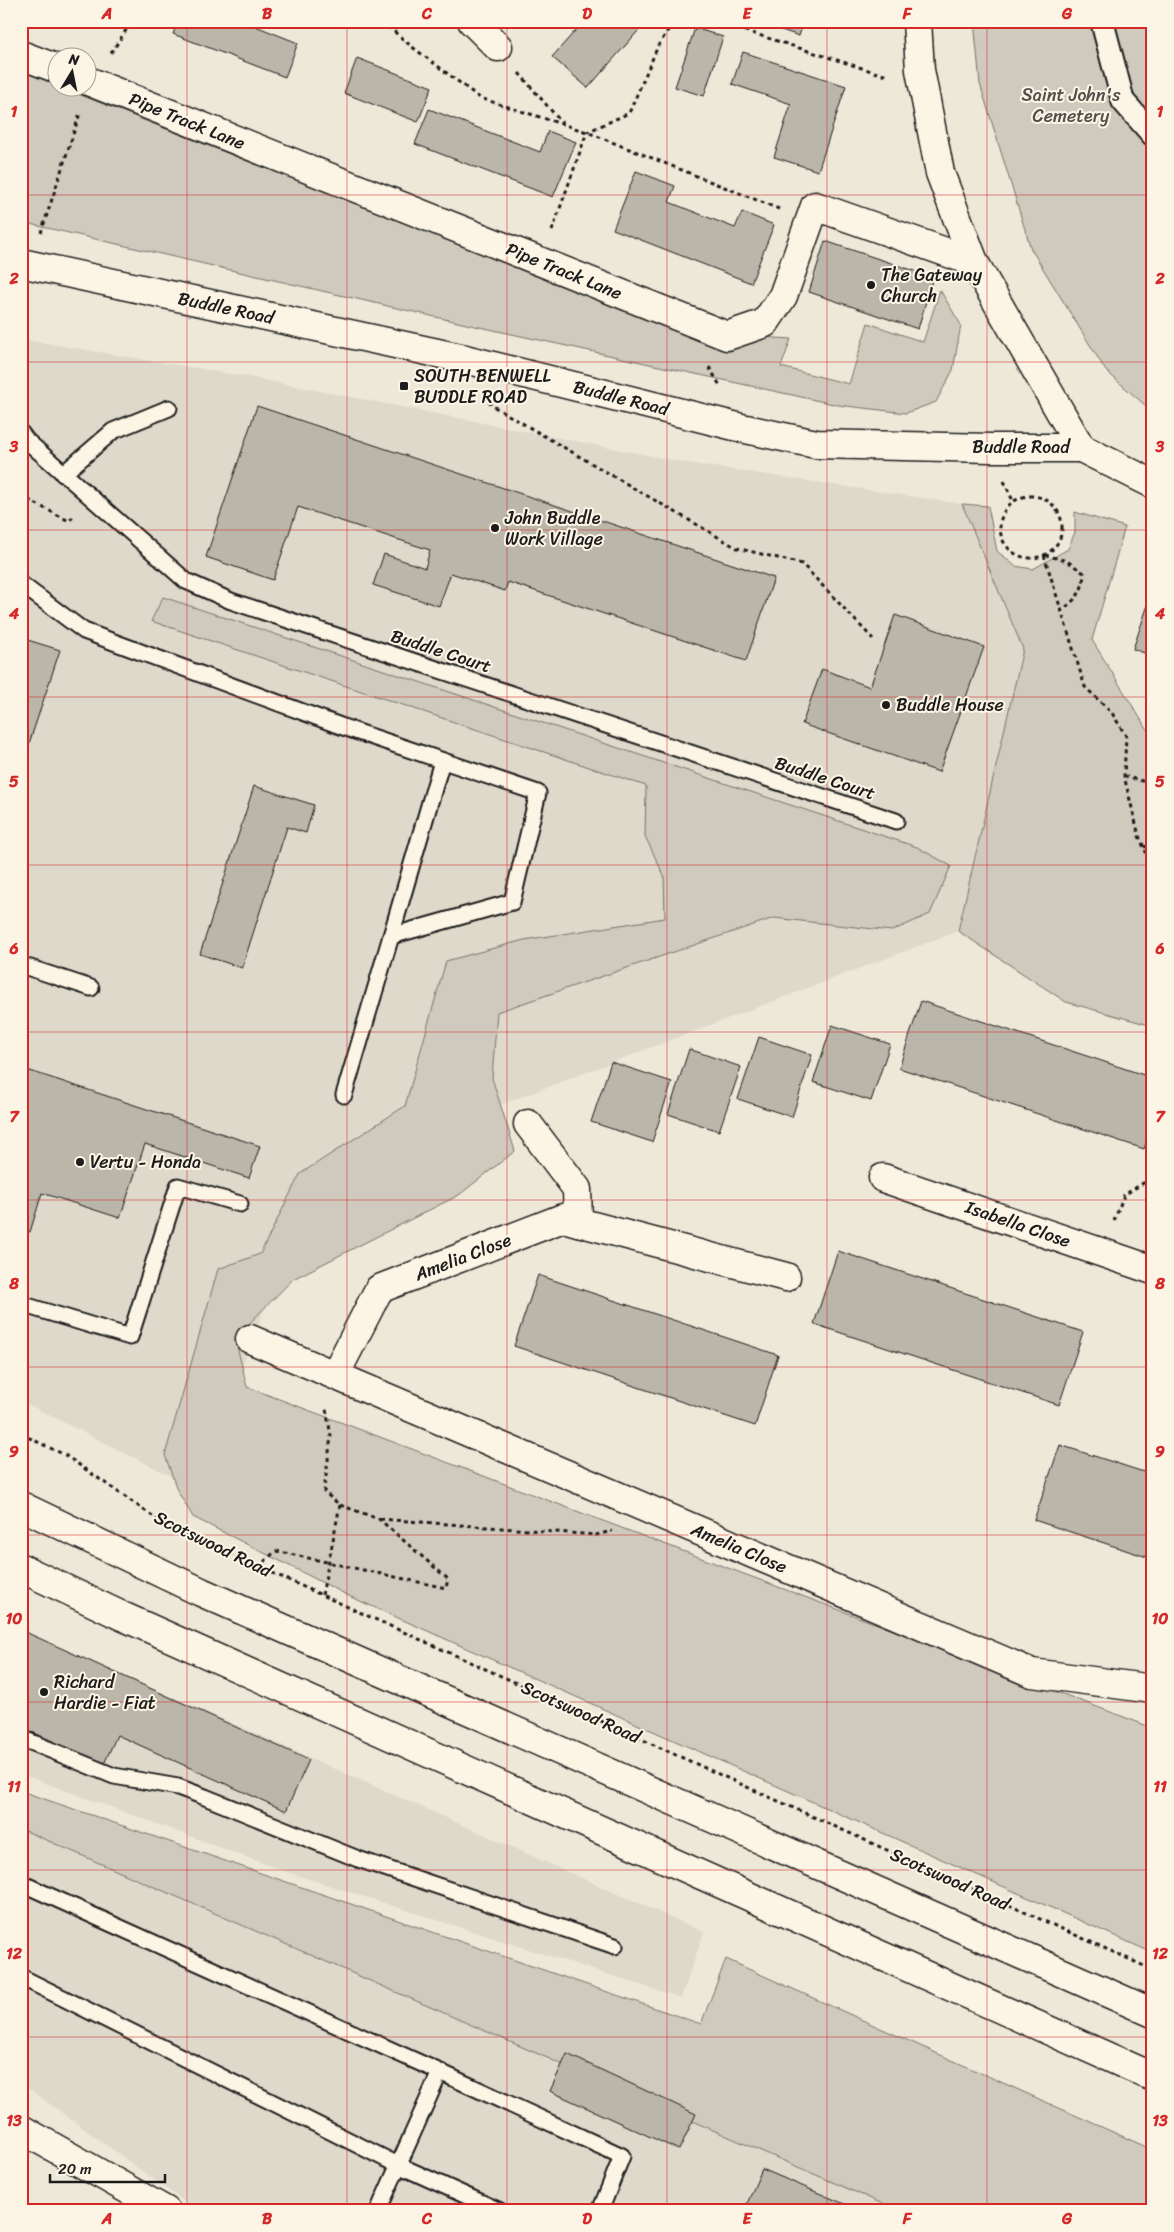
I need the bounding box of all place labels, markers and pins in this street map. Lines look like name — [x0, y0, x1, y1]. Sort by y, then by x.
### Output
place label: The Gateway Church — [881, 259, 983, 312]
marker: The Gateway Church — [865, 279, 877, 291]
place label: SOUTH BENWELL BUDDLE ROAD — [414, 360, 551, 413]
marker: SOUTH BENWELL BUDDLE ROAD — [398, 380, 410, 392]
place label: John Buddle Work Village — [504, 502, 603, 555]
marker: John Buddle Work Village — [489, 522, 501, 534]
place label: Buddle House — [896, 689, 1004, 721]
marker: Buddle House — [880, 699, 892, 711]
place label: Vertu - Honda — [90, 1146, 201, 1178]
marker: Vertu - Honda — [74, 1156, 86, 1168]
place label: Richard Hardie - Fiat — [54, 1666, 156, 1719]
marker: Richard Hardie - Fiat — [38, 1686, 50, 1698]

